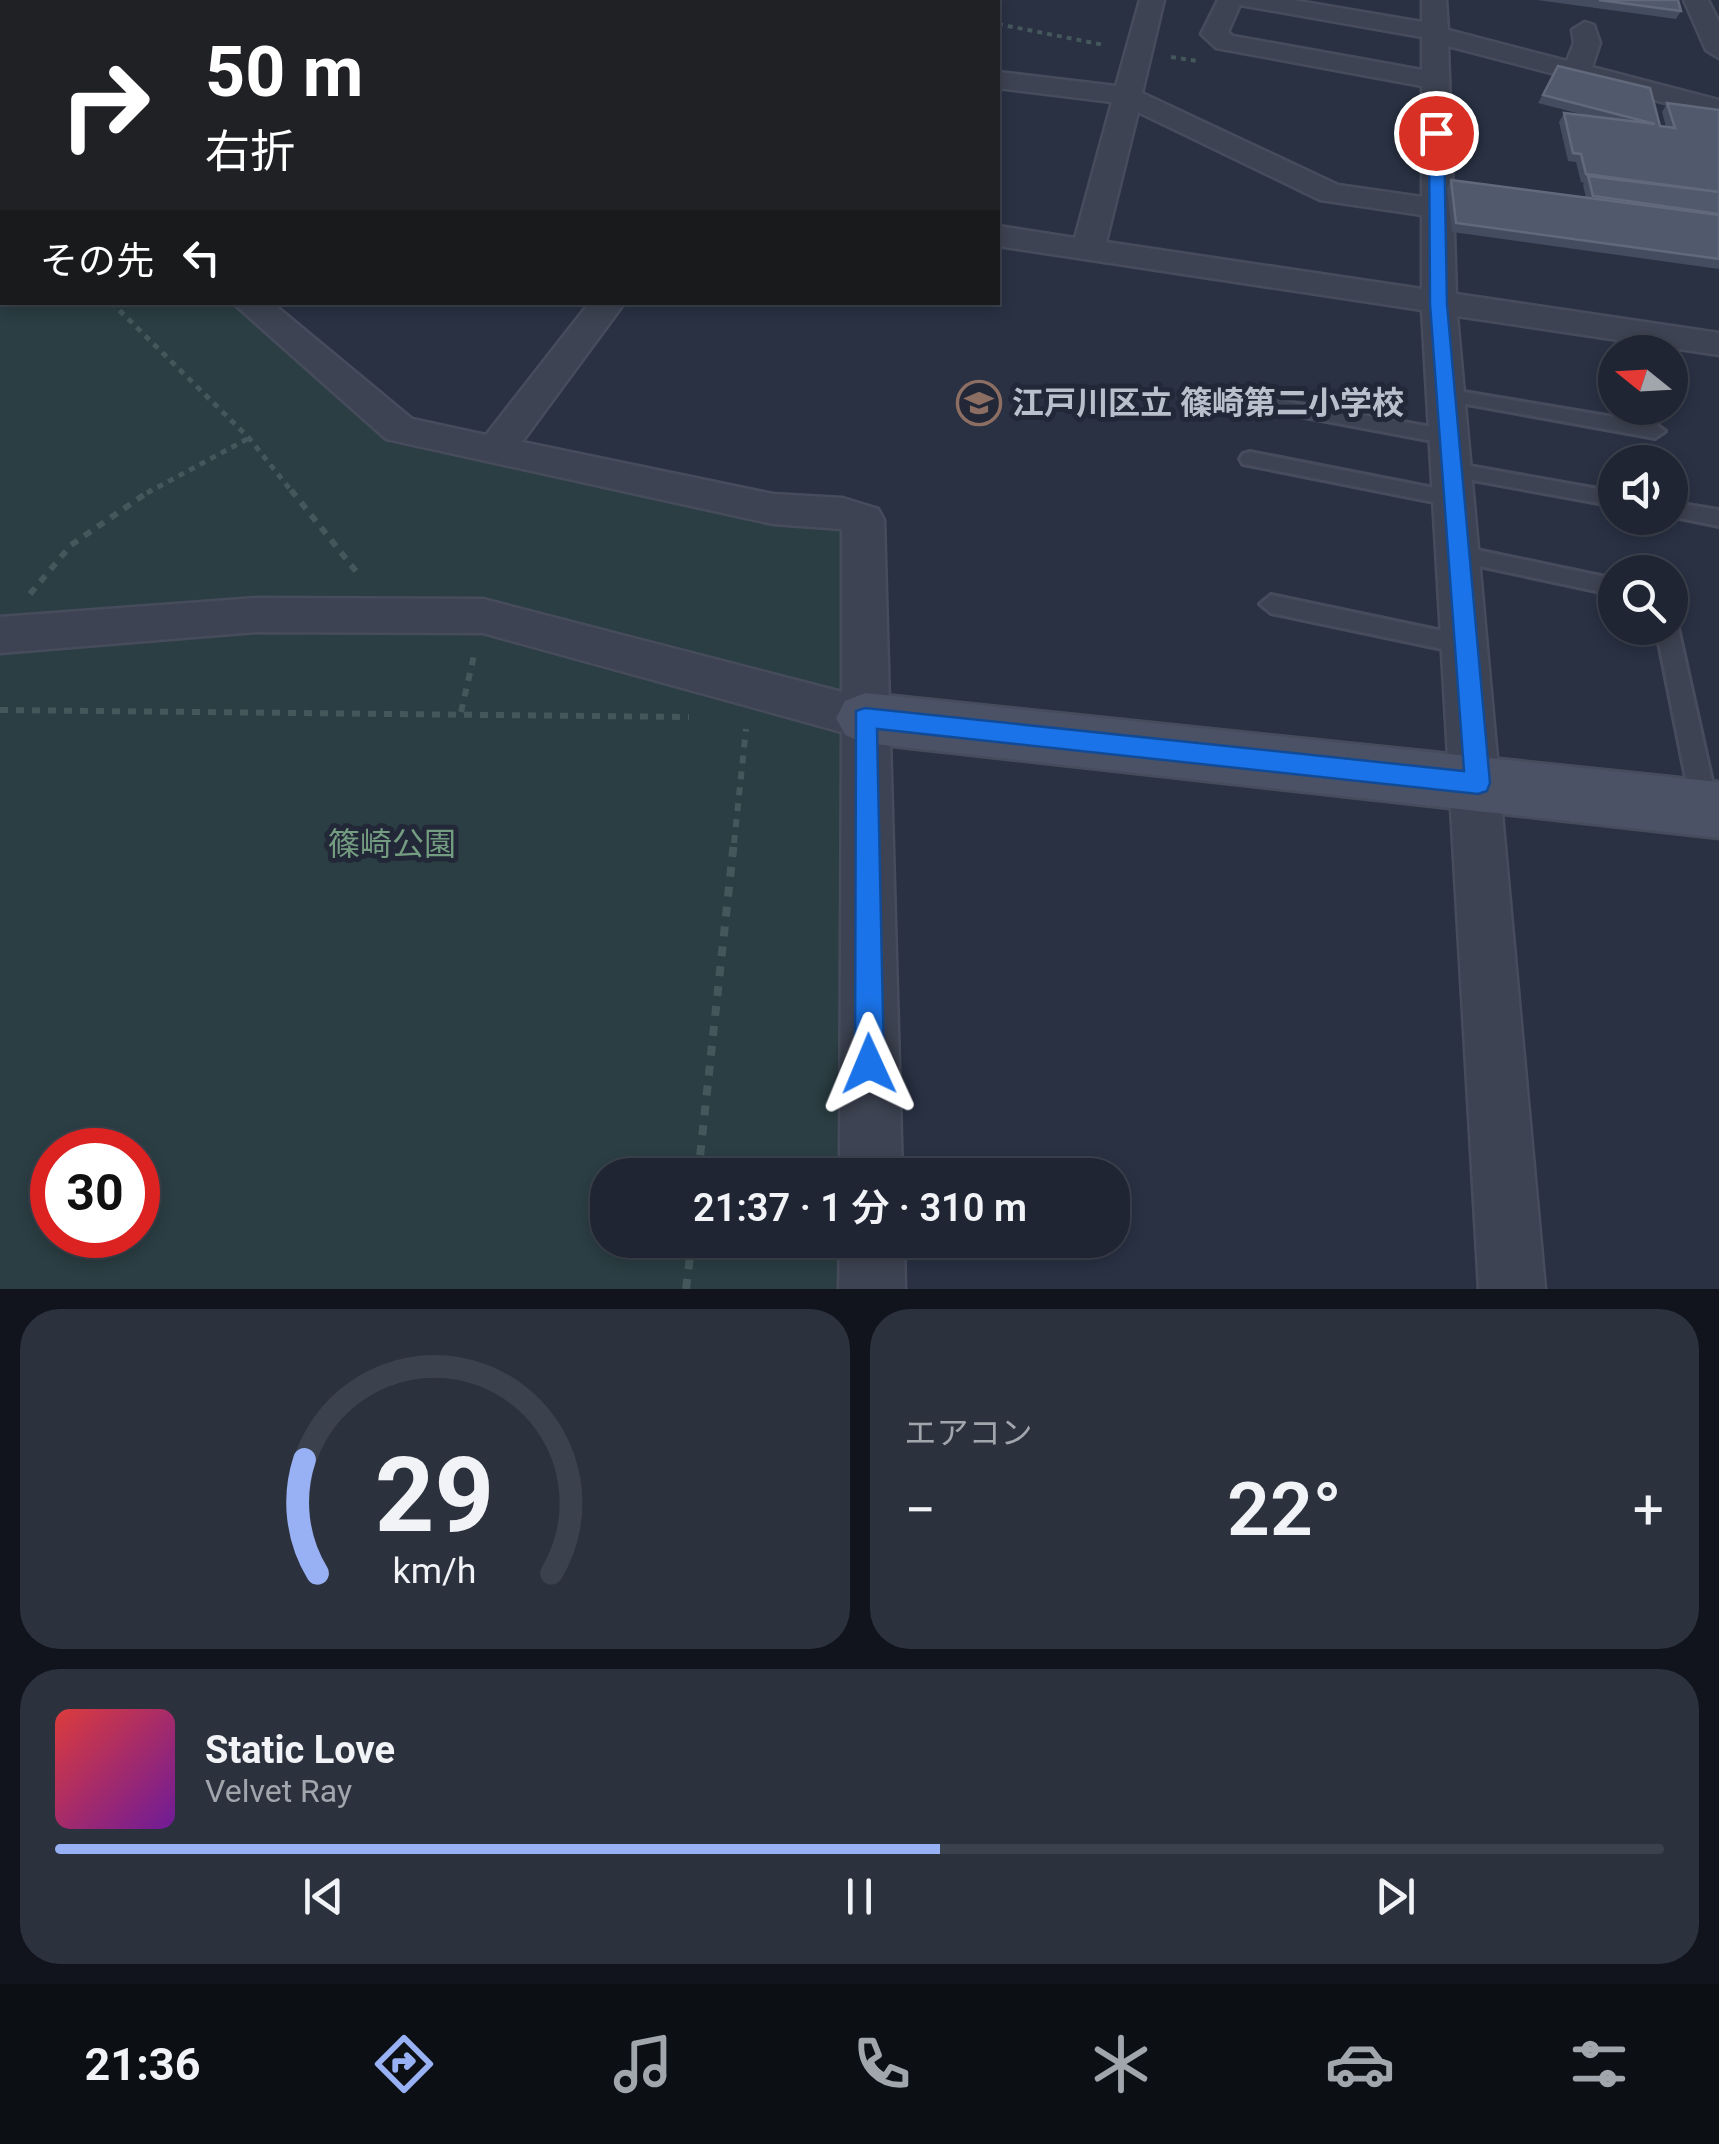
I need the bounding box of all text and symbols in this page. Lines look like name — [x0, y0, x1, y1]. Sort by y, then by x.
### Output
text: 50 m — [205, 31, 363, 113]
icon: right — [40, 40, 170, 170]
pin — [1394, 91, 1479, 176]
icon: arrive — [1409, 106, 1464, 161]
text: 右折 — [205, 125, 295, 178]
icon: left — [174, 230, 229, 285]
text: その先 — [40, 239, 154, 283]
north arrow — [1598, 335, 1688, 425]
map controls — [1598, 335, 1688, 645]
school or university icon: 江戸川区立 篠崎第二小学校 — [956, 380, 1002, 426]
place label: 江戸川区立 篠崎第二小学校 — [1012, 384, 1404, 422]
button: sound — [1598, 445, 1688, 535]
button: search — [1598, 555, 1688, 645]
park label: 篠崎公園 — [328, 825, 456, 863]
position arrow — [817, 1012, 921, 1116]
speed limit sign: 30 — [30, 1128, 160, 1258]
text: 21:37 · 1 分 · 310 m — [693, 1186, 1027, 1230]
text: エアコン — [905, 1414, 1033, 1452]
text: 29 — [375, 1435, 494, 1556]
text: 22° — [1227, 1465, 1342, 1553]
text: − — [905, 1478, 936, 1542]
text: + — [1633, 1478, 1664, 1542]
text: km/h — [393, 1550, 477, 1592]
text: Static Love — [205, 1728, 395, 1772]
text: Velvet Ray — [205, 1772, 352, 1810]
icon: previous — [296, 1869, 351, 1924]
icon: pause — [832, 1869, 887, 1924]
icon: next — [1368, 1869, 1423, 1924]
icon: directions — [369, 2029, 439, 2099]
icon: music — [608, 2029, 678, 2099]
icon: phone — [847, 2029, 917, 2099]
icon: climate — [1086, 2029, 1156, 2099]
icon: car — [1325, 2029, 1395, 2099]
icon: filters — [1564, 2029, 1634, 2099]
text: 21:36 — [85, 2038, 200, 2091]

